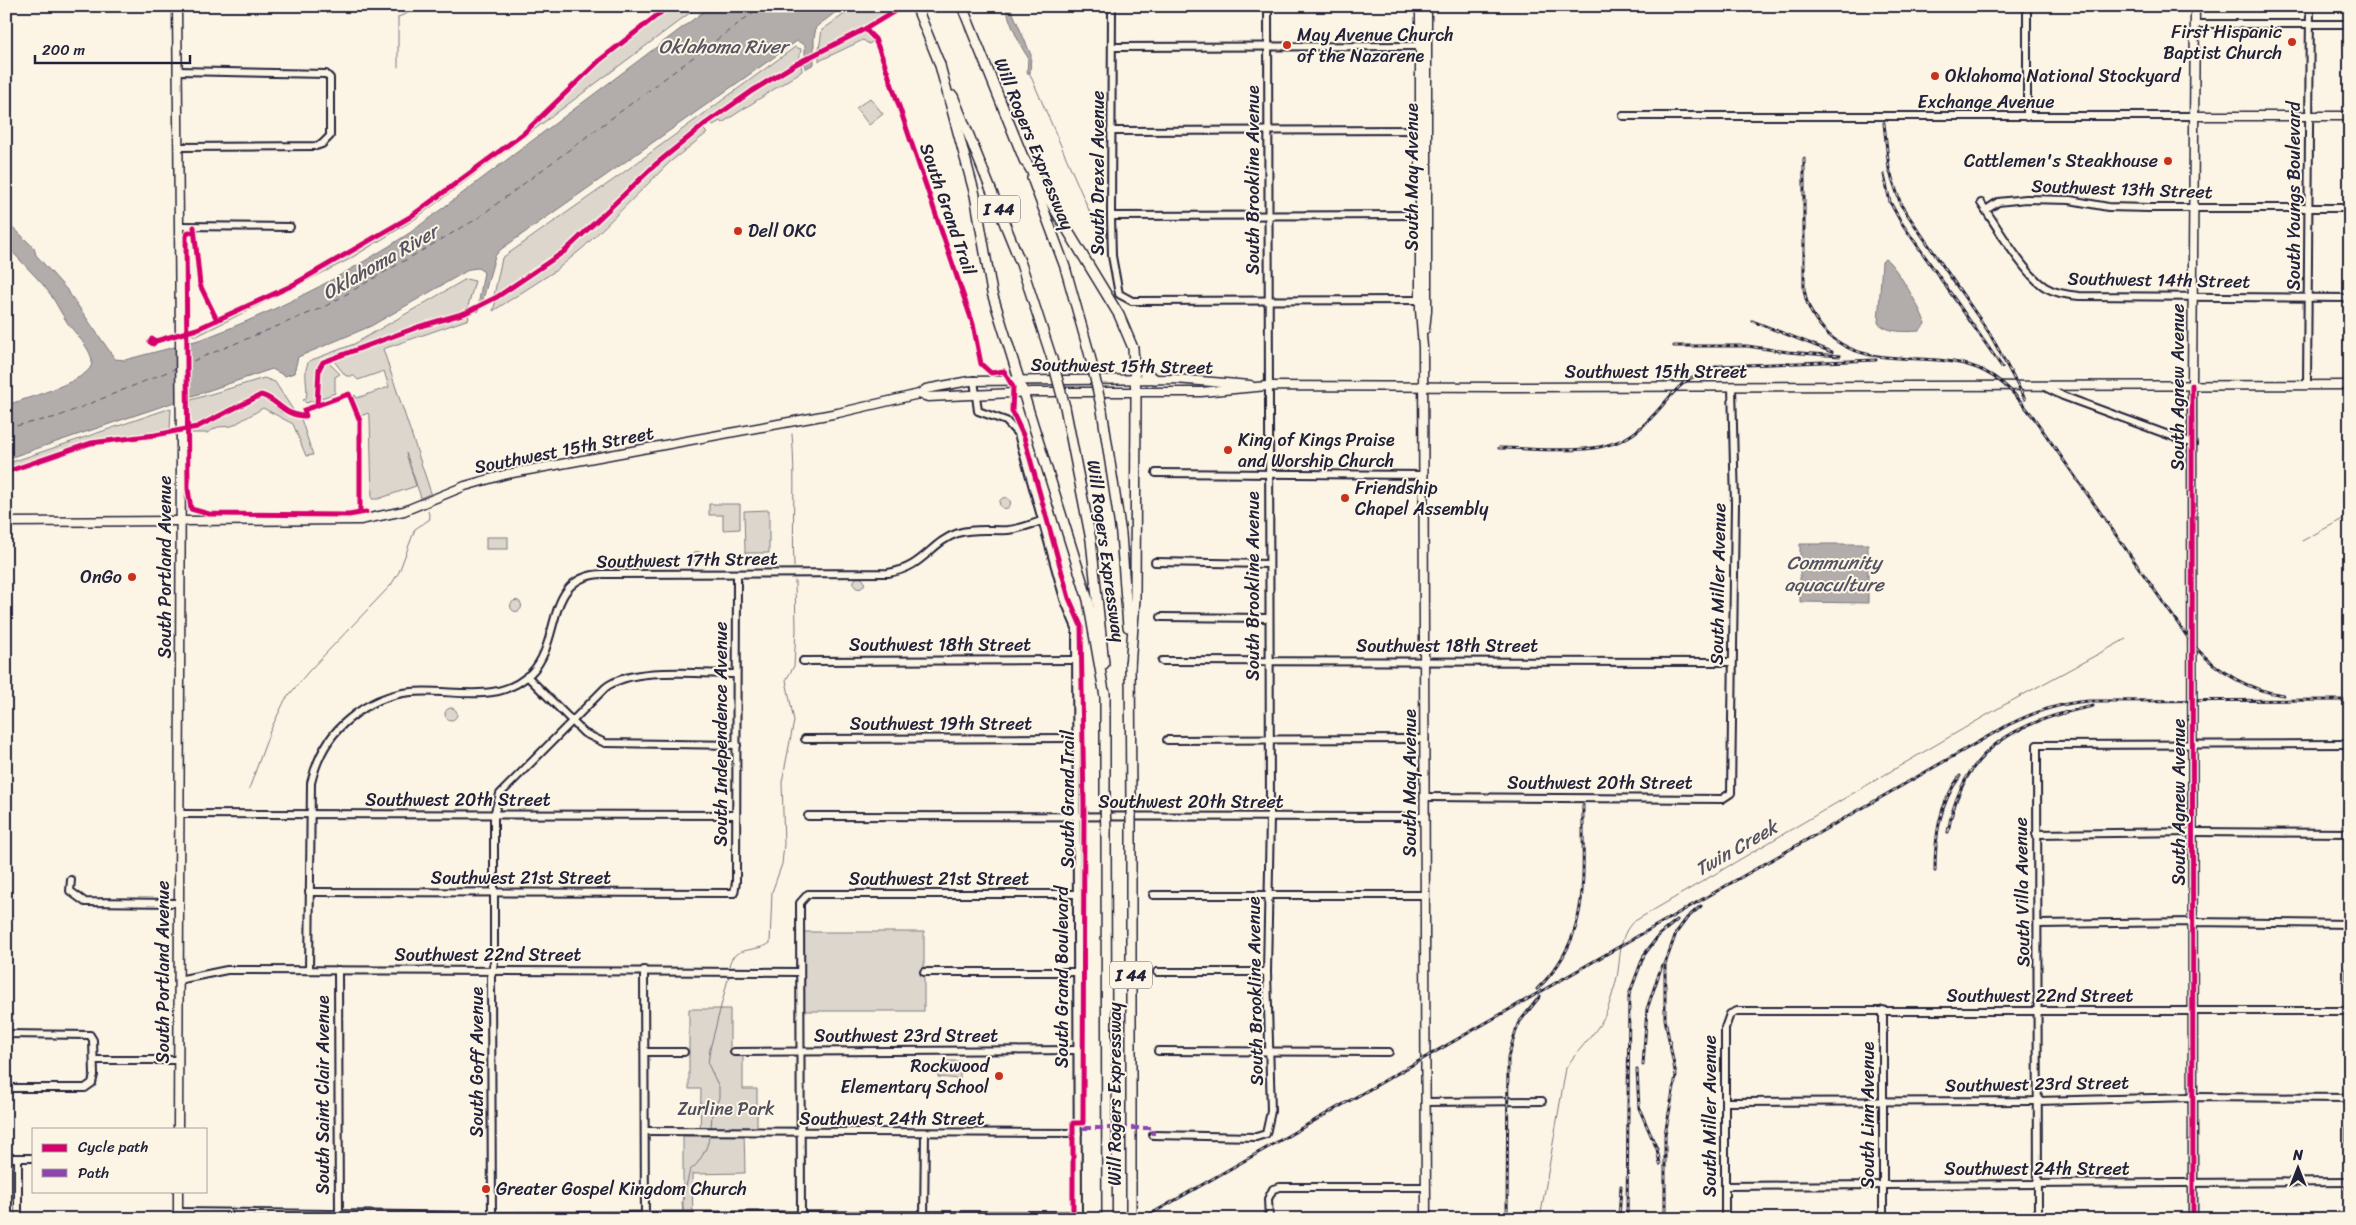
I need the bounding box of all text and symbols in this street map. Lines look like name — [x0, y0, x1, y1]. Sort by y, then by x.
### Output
place label: First Hispanic Baptist Church — [2163, 16, 2282, 69]
place label: May Avenue Church of the Nazarene — [1297, 19, 1454, 72]
water label: Oklahoma River — [658, 30, 791, 63]
scale bar — [35, 32, 190, 64]
marker: First Hispanic Baptist Church — [2286, 36, 2298, 48]
text: 200 m — [42, 37, 86, 63]
marker: May Avenue Church of the Nazarene — [1281, 39, 1293, 51]
street label: Will Rogers Expressway — [985, 53, 1084, 236]
place label: Oklahoma National Stockyard — [1945, 60, 2182, 92]
marker: Oklahoma National Stockyard — [1929, 70, 1941, 82]
street label: South Brookline Avenue — [1237, 85, 1269, 275]
street label: Exchange Avenue — [1918, 86, 2054, 118]
street label: South Drexel Avenue — [1082, 90, 1114, 256]
street label: South Youngs Boulevard — [2278, 100, 2310, 291]
street label: South May Avenue — [1396, 103, 1428, 251]
street label: South Grand Trail — [910, 139, 986, 280]
place label: Cattlemen's Steakhouse — [1964, 145, 2158, 177]
marker: Cattlemen's Steakhouse — [2162, 155, 2174, 167]
street label: Southwest 13th Street — [2031, 170, 2213, 208]
road number: I 44 — [978, 195, 1020, 222]
water label: Oklahoma River — [316, 214, 447, 309]
place label: Dell OKC — [748, 215, 817, 247]
marker: Dell OKC — [732, 225, 744, 237]
street label: Southwest 14th Street — [2067, 262, 2251, 298]
street label: South Agnew Avenue — [2162, 304, 2194, 470]
street label: Southwest 15th Street — [1031, 348, 1214, 384]
street label: Southwest 15th Street — [1565, 356, 1747, 388]
street label: Southwest 15th Street — [471, 417, 657, 483]
place label: King of Kings Praise and Worship Church — [1238, 424, 1395, 477]
marker: King of Kings Praise and Worship Church — [1222, 444, 1234, 456]
street label: Will Rogers Expressway — [1077, 458, 1135, 645]
place label: Friendship Chapel Assembly — [1355, 472, 1489, 525]
street label: South Portland Avenue — [149, 475, 181, 659]
street label: South Brookline Avenue — [1237, 491, 1269, 681]
marker: Friendship Chapel Assembly — [1339, 492, 1351, 504]
street label: South Miller Avenue — [1701, 503, 1735, 665]
street label: Southwest 17th Street — [596, 542, 778, 578]
water label: Community aquaculture — [1784, 546, 1885, 601]
place label: OnGo — [80, 561, 122, 593]
marker: OnGo — [126, 571, 138, 583]
street label: South Independence Avenue — [705, 621, 737, 847]
street label: Southwest 18th Street — [849, 629, 1031, 661]
street label: Southwest 18th Street — [1356, 630, 1538, 662]
street label: Southwest 19th Street — [850, 708, 1032, 740]
street label: South May Avenue — [1394, 709, 1426, 857]
street label: South Agnew Avenue — [2163, 719, 2195, 885]
street label: South Grand Trail — [1052, 729, 1084, 868]
street label: Southwest 20th Street — [1507, 767, 1693, 799]
street label: Southwest 20th Street — [365, 784, 551, 816]
street label: Southwest 20th Street — [1098, 786, 1284, 818]
water label: Twin Creek — [1688, 809, 1786, 885]
street label: South Villa Avenue — [2005, 817, 2039, 967]
street label: Southwest 21st Street — [431, 862, 611, 894]
street label: Southwest 21st Street — [849, 863, 1029, 895]
street label: South Portland Avenue — [147, 880, 179, 1064]
street label: South Grand Boulevard — [1046, 884, 1078, 1068]
street label: South Brookline Avenue — [1237, 896, 1273, 1086]
street label: Southwest 22nd Street — [395, 939, 582, 971]
road number: I 44 — [1110, 962, 1152, 988]
street label: Southwest 22nd Street — [1947, 980, 2134, 1012]
street label: South Goff Avenue — [461, 987, 493, 1137]
street label: South Saint Clair Avenue — [307, 995, 339, 1195]
street label: Will Rogers Expressway — [1099, 1001, 1131, 1186]
street label: Southwest 23rd Street — [814, 1020, 998, 1052]
street label: South Miller Avenue — [1694, 1035, 1726, 1197]
street label: South Linn Avenue — [1852, 1041, 1884, 1189]
place label: Rockwood Elementary School — [840, 1050, 991, 1103]
street label: Southwest 23rd Street — [1945, 1066, 2129, 1102]
marker: Rockwood Elementary School — [993, 1070, 1005, 1082]
park label: Zurline Park — [678, 1093, 775, 1125]
street label: Southwest 24th Street — [799, 1103, 985, 1135]
legend — [32, 1128, 208, 1192]
text: Cycle path — [78, 1134, 149, 1160]
north arrow — [2274, 1142, 2324, 1192]
text: N — [2292, 1143, 2303, 1168]
street label: Southwest 24th Street — [1944, 1153, 2130, 1185]
text: Path — [78, 1160, 109, 1186]
place label: Greater Gospel Kingdom Church — [496, 1173, 747, 1205]
marker: Greater Gospel Kingdom Church — [480, 1183, 492, 1195]

